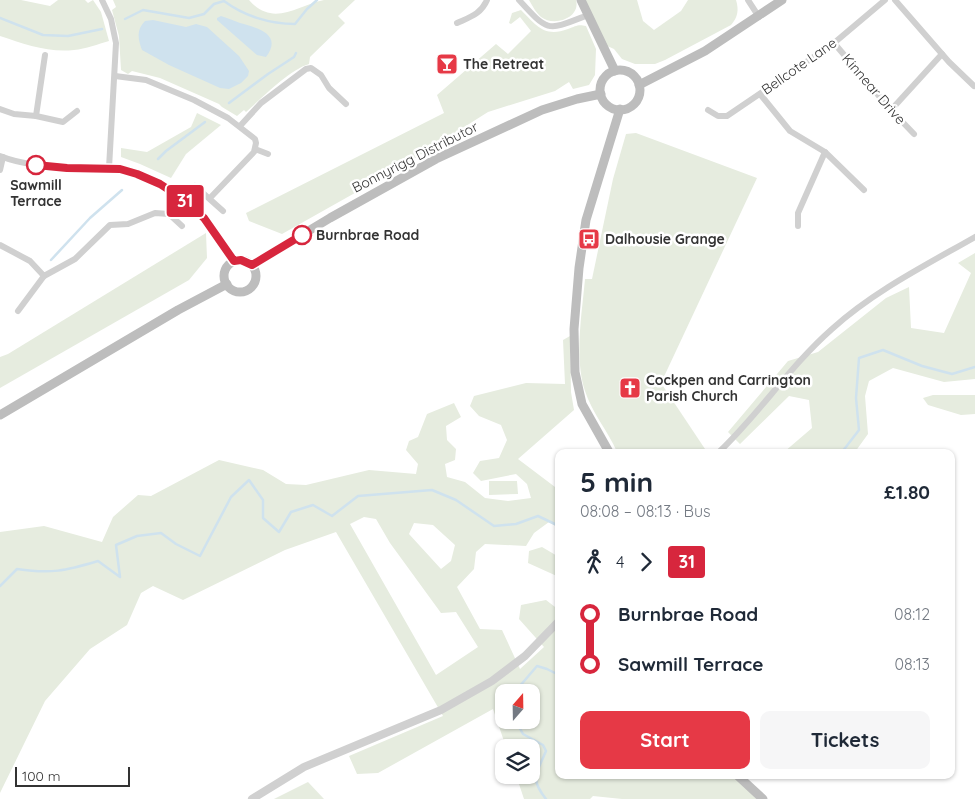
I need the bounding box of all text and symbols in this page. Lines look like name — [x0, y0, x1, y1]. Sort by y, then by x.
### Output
street label: Bellcote Lane — [758, 34, 840, 98]
street label: Kinnear Drive — [838, 50, 910, 128]
bar icon: The Retreat — [435, 52, 459, 76]
place label: The Retreat — [463, 55, 545, 73]
street label: Bonnyrigg Distributor — [349, 117, 482, 197]
marker: Sawmill Terrace — [26, 155, 46, 175]
place label: Sawmill Terrace — [10, 176, 62, 210]
line badge: 31 — [162, 185, 208, 217]
text: 31 — [177, 189, 193, 212]
marker: Burnbrae Road — [292, 225, 312, 245]
place label: Burnbrae Road — [316, 226, 419, 244]
bus stop icon: Dalhousie Grange — [577, 227, 601, 251]
place label: Dalhousie Grange — [605, 230, 725, 248]
place label: Cockpen and Carrington Parish Church — [646, 371, 811, 405]
church icon: Cockpen and Carrington Parish Church — [618, 376, 642, 400]
text: 5 min — [580, 464, 653, 499]
text: £1.80 — [884, 480, 930, 504]
text: 08:08 – 08:13 · Bus — [580, 501, 711, 521]
icon: walk — [580, 548, 608, 576]
icon: forward — [632, 548, 660, 576]
text: 31 — [678, 550, 695, 573]
text: 4 — [616, 552, 624, 572]
text: Burnbrae Road — [618, 602, 758, 626]
text: 08:12 — [894, 604, 930, 624]
text: Sawmill Terrace — [618, 652, 763, 676]
text: 08:13 — [895, 654, 930, 674]
north arrow — [495, 684, 540, 729]
map controls — [495, 684, 540, 784]
button: Start — [580, 711, 750, 769]
button: Tickets — [760, 711, 930, 769]
button: layers — [495, 739, 540, 784]
scale bar — [15, 764, 130, 787]
text: 100 m — [22, 767, 60, 785]

